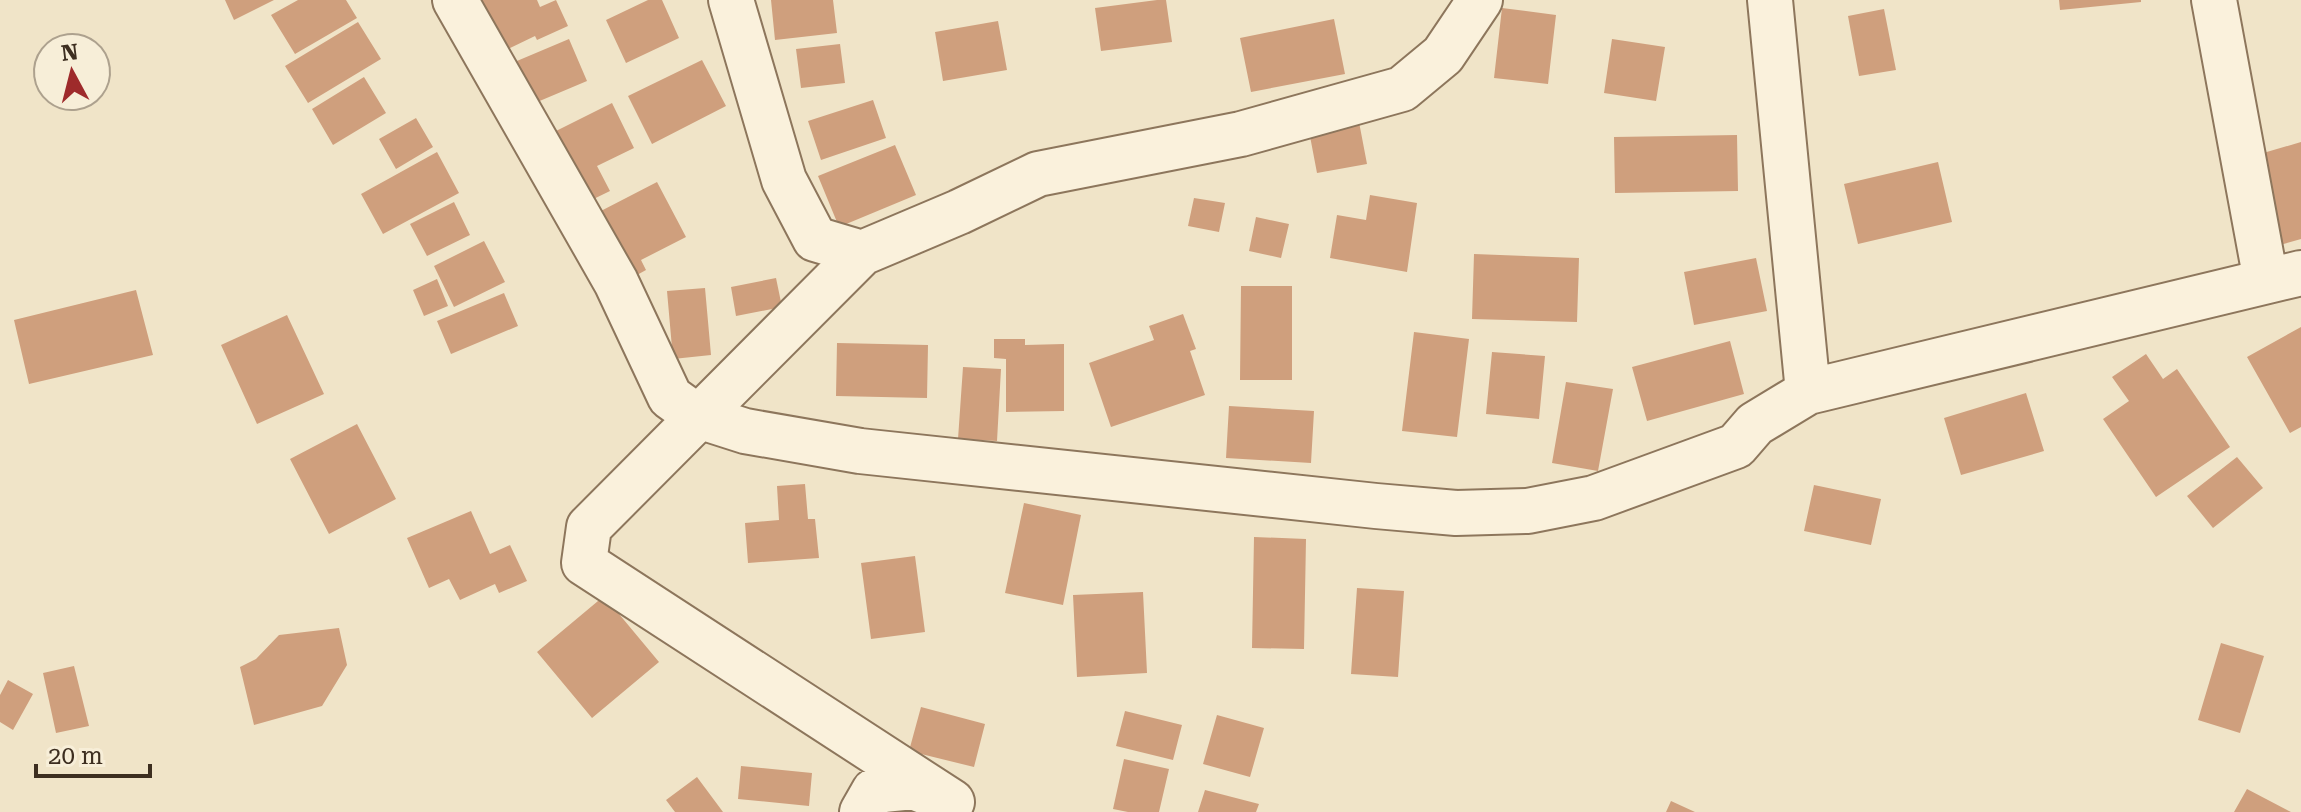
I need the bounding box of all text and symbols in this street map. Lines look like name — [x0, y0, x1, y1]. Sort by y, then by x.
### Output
north arrow — [32, 32, 112, 112]
text: N — [60, 39, 80, 66]
scale bar — [36, 728, 150, 778]
text: 20 m — [48, 742, 103, 770]

